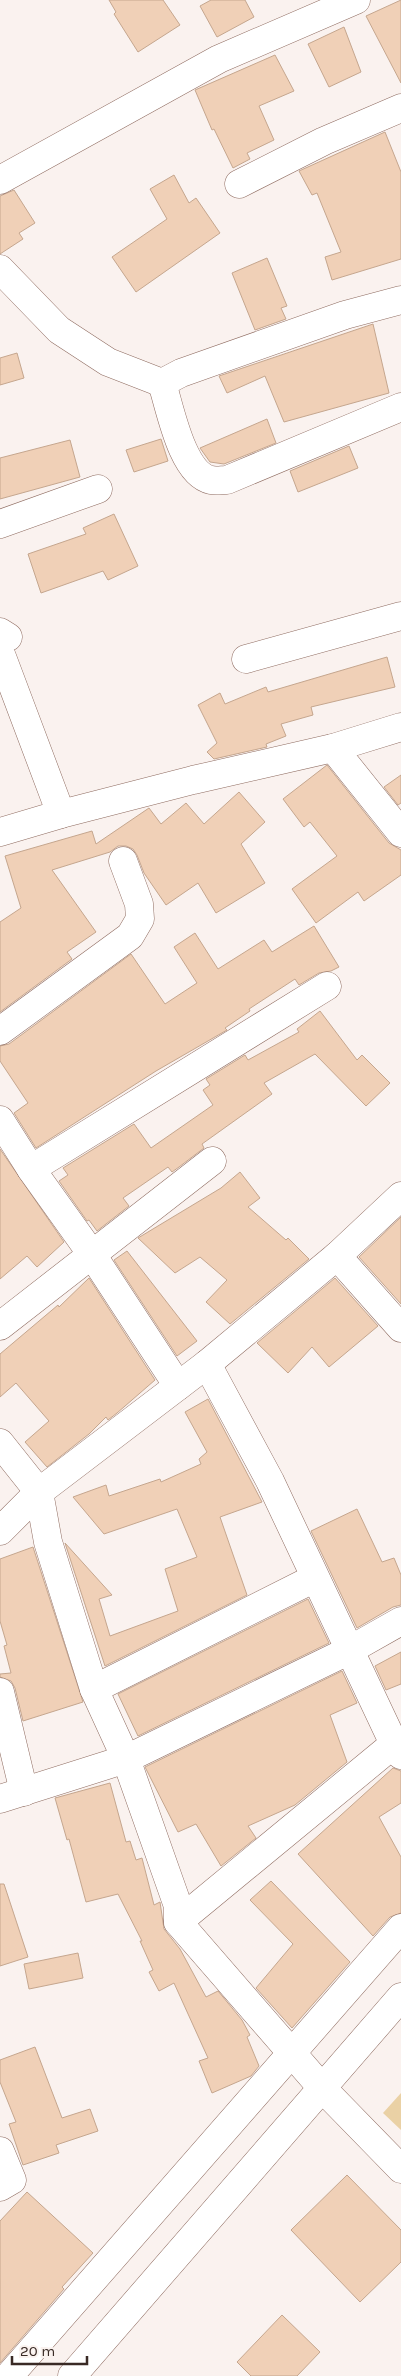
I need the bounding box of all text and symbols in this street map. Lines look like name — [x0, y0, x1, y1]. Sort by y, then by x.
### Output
scale bar — [12, 2334, 88, 2366]
text: 20 m — [20, 2342, 55, 2360]

